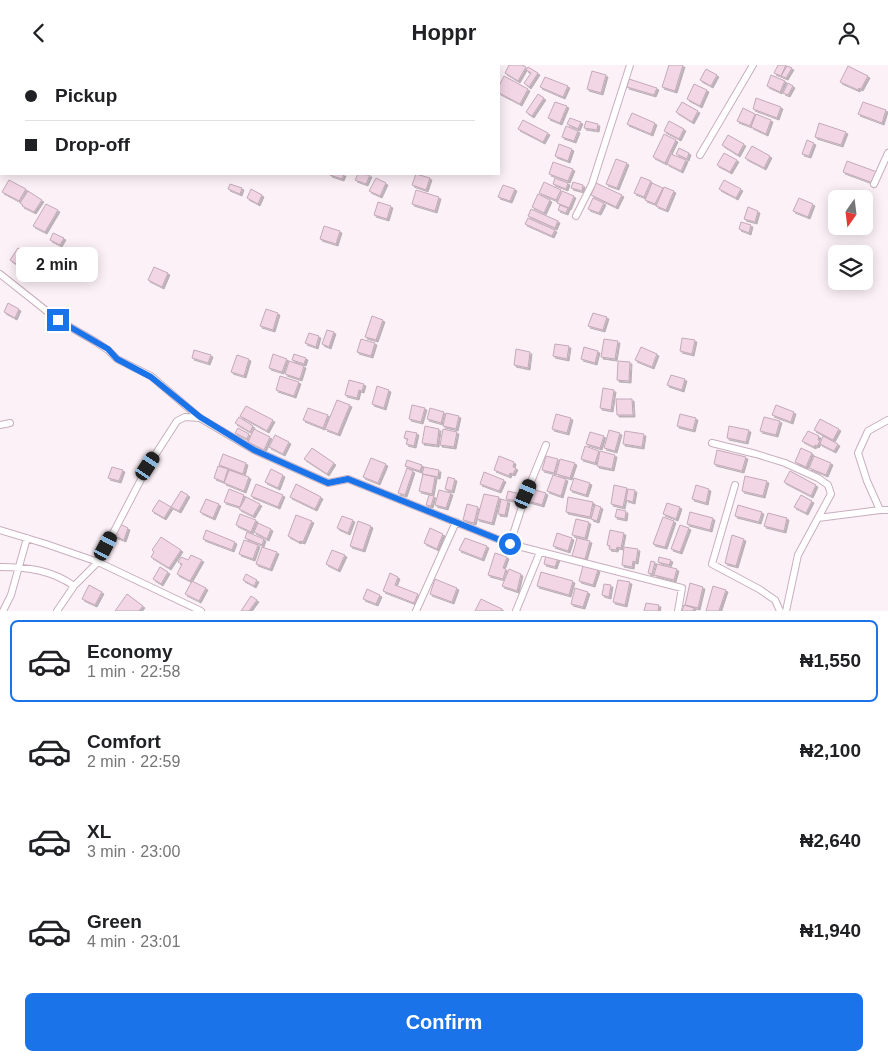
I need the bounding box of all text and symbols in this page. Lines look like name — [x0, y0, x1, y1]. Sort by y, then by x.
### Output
icon: back — [25, 19, 53, 47]
icon: person — [835, 19, 863, 47]
text: Hoppr — [412, 20, 476, 45]
text: Pickup — [55, 85, 117, 106]
text: Drop-off — [55, 134, 130, 155]
north arrow — [828, 190, 872, 235]
map controls — [828, 190, 873, 290]
button: layers — [828, 245, 873, 290]
callout: 2 min — [17, 247, 99, 283]
text: 2 min — [36, 256, 78, 273]
route end — [47, 309, 69, 331]
car — [133, 449, 162, 483]
car — [513, 477, 538, 511]
car — [92, 529, 119, 563]
route start — [499, 533, 521, 555]
icon: car — [27, 639, 72, 684]
text: Economy — [87, 641, 173, 662]
text: ₦1,550 — [800, 650, 861, 671]
text: 1 min · 22:58 — [87, 663, 180, 680]
icon: car — [27, 729, 72, 774]
text: Comfort — [87, 731, 161, 752]
text: ₦2,100 — [800, 740, 861, 761]
text: 2 min · 22:59 — [87, 753, 180, 770]
icon: car — [27, 819, 72, 864]
text: XL — [87, 821, 111, 842]
text: ₦2,640 — [800, 830, 861, 851]
text: 3 min · 23:00 — [87, 843, 180, 860]
icon: car — [27, 909, 72, 954]
text: Green — [87, 911, 142, 932]
text: ₦1,940 — [800, 920, 861, 941]
text: 4 min · 23:01 — [87, 933, 180, 950]
button: Confirm — [25, 993, 863, 1051]

